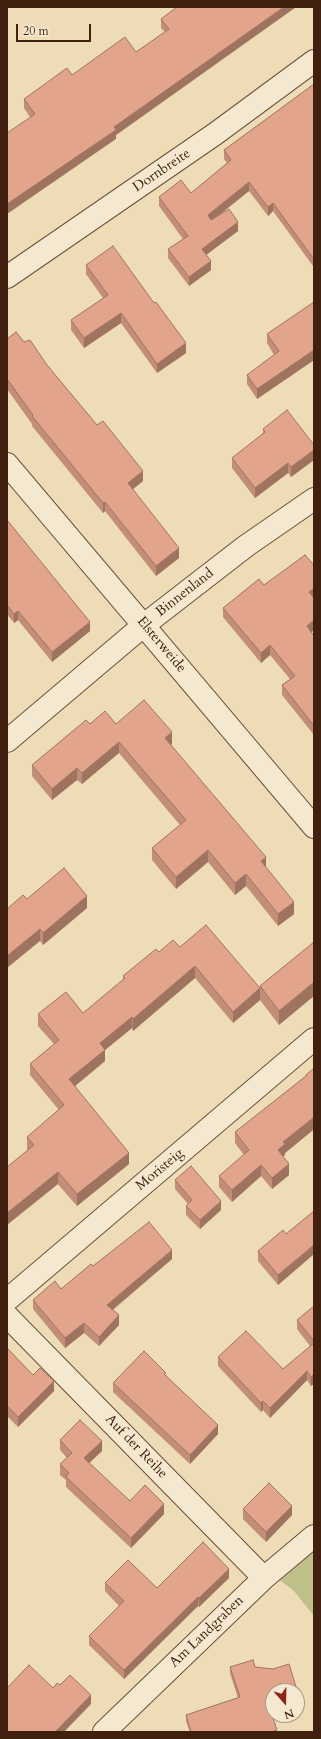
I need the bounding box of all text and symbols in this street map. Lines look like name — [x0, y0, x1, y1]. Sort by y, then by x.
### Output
scale bar — [18, 16, 93, 42]
text: 20 m — [23, 23, 49, 39]
street label: Dornbreite — [130, 146, 194, 196]
street label: Binnenland — [153, 565, 217, 621]
street label: Elsterweide — [133, 614, 189, 676]
street label: Moristeig — [133, 1145, 187, 1195]
street label: Auf der Reihe — [101, 1412, 171, 1482]
street label: Am Landgraben — [167, 1593, 247, 1671]
north arrow — [265, 1683, 305, 1723]
text: N — [282, 1705, 296, 1722]

